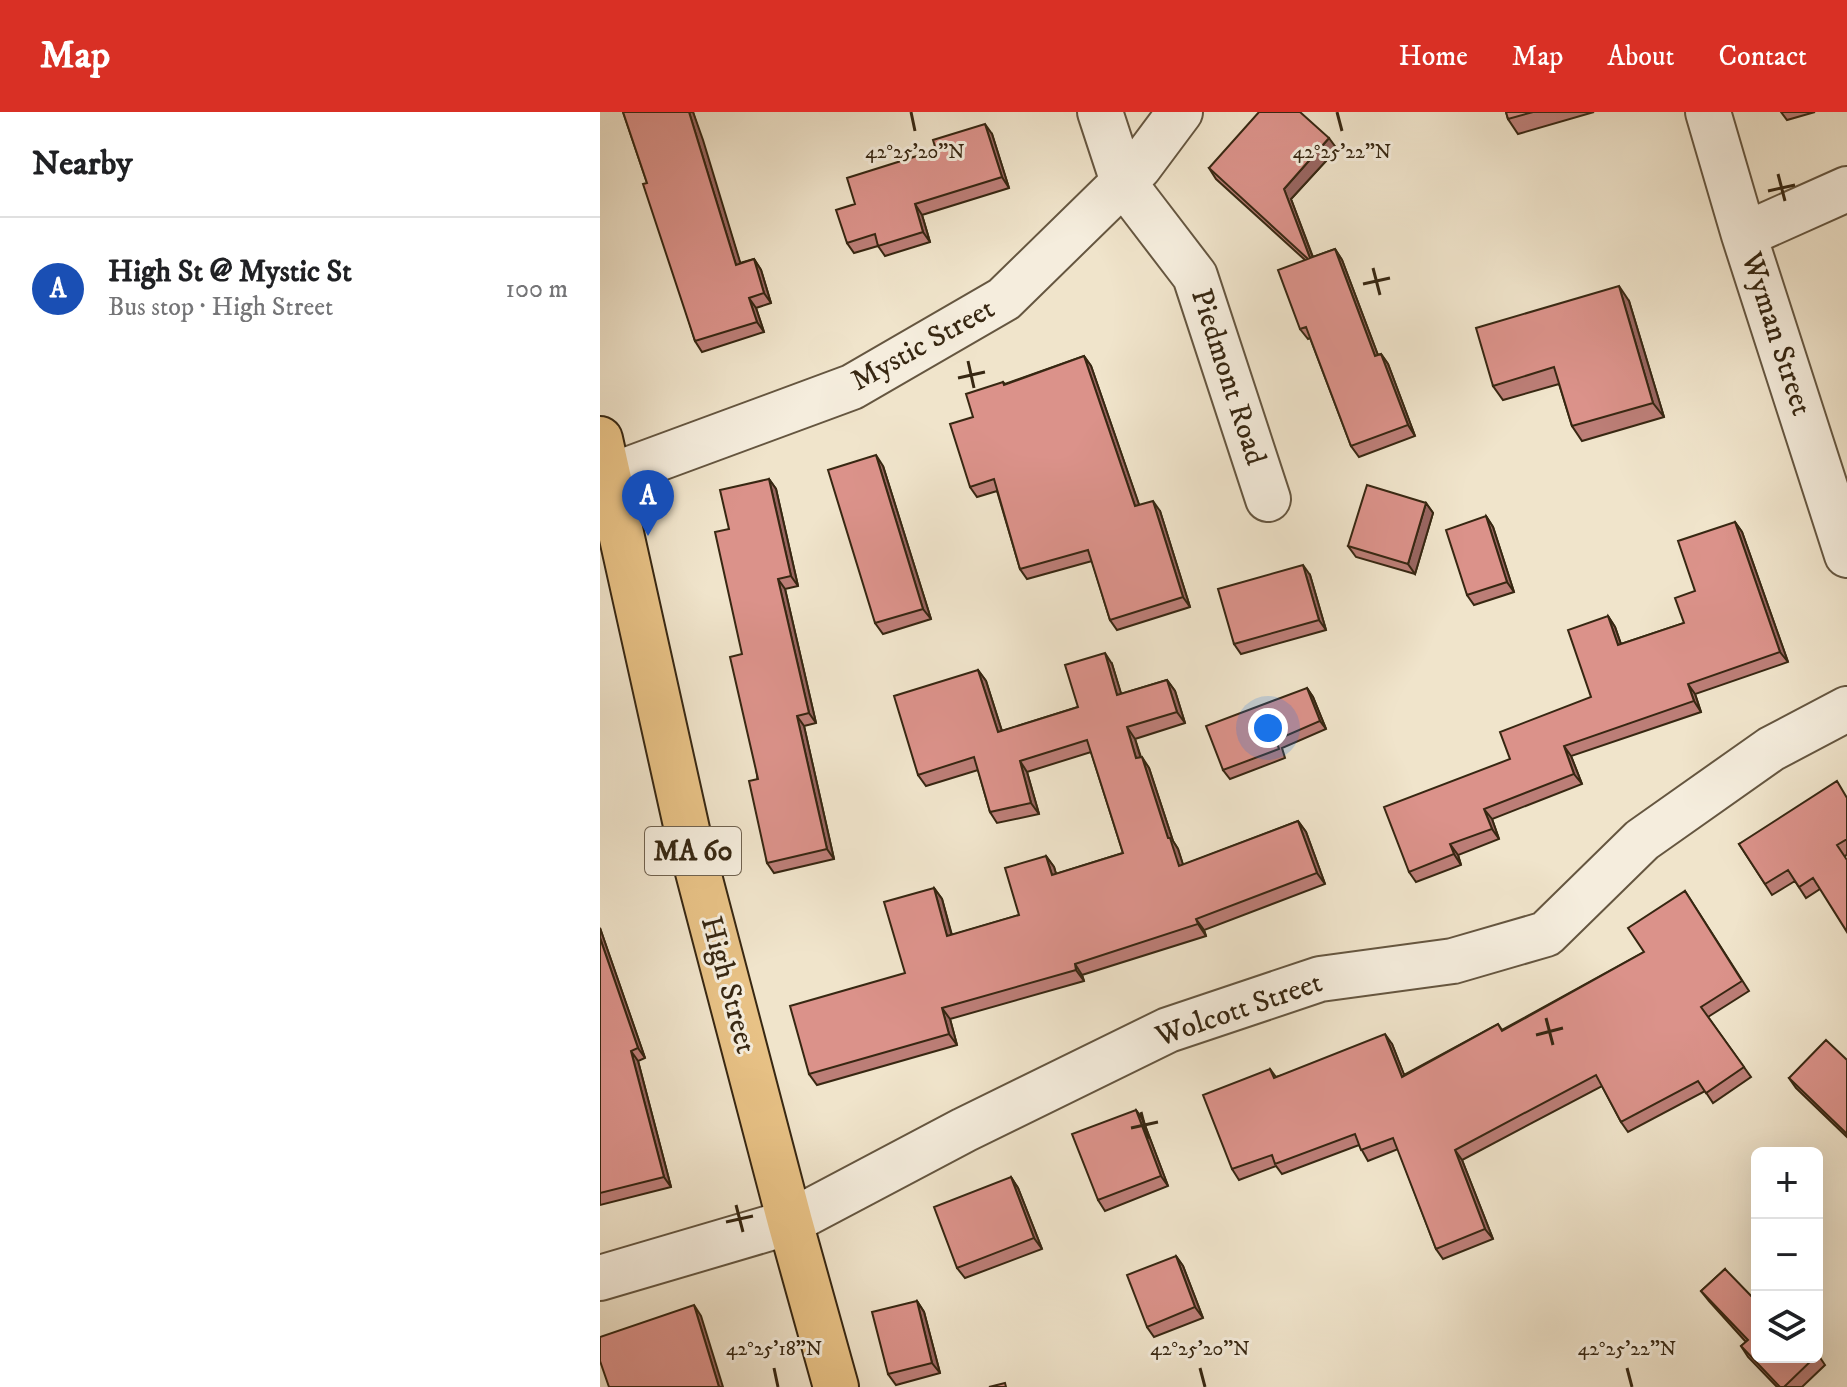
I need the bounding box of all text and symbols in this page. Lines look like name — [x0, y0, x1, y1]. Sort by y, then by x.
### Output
text: Map — [40, 32, 110, 80]
text: Home — [1399, 39, 1468, 74]
text: Map — [1512, 39, 1563, 74]
text: About — [1607, 39, 1674, 74]
text: Contact — [1718, 39, 1807, 74]
text: 42°25'20"N — [865, 140, 965, 165]
text: 42°25'22"N — [1293, 140, 1391, 165]
text: Nearby — [32, 143, 133, 185]
street label: Wyman Street — [1732, 247, 1820, 420]
text: High St @ Mystic St — [108, 254, 352, 291]
text: A — [50, 273, 66, 306]
text: 100 m — [505, 273, 568, 306]
street label: Piedmont Road — [1182, 284, 1274, 470]
street label: Mystic Street — [845, 290, 1001, 400]
text: Bus stop · High Street — [108, 291, 333, 324]
pin: A — [622, 470, 674, 536]
your location — [1248, 708, 1288, 748]
road number: MA 60 — [645, 827, 741, 875]
street label: High Street — [692, 912, 764, 1058]
street label: Wolcott Street — [1150, 964, 1327, 1056]
map controls — [1751, 1147, 1823, 1363]
button: + — [1751, 1147, 1823, 1219]
button: − — [1751, 1219, 1823, 1291]
button: layers — [1751, 1291, 1823, 1363]
text: 42°25'18"N — [726, 1337, 822, 1362]
text: 42°25'20"N — [1150, 1337, 1250, 1362]
text: 42°25'22"N — [1578, 1337, 1676, 1362]

